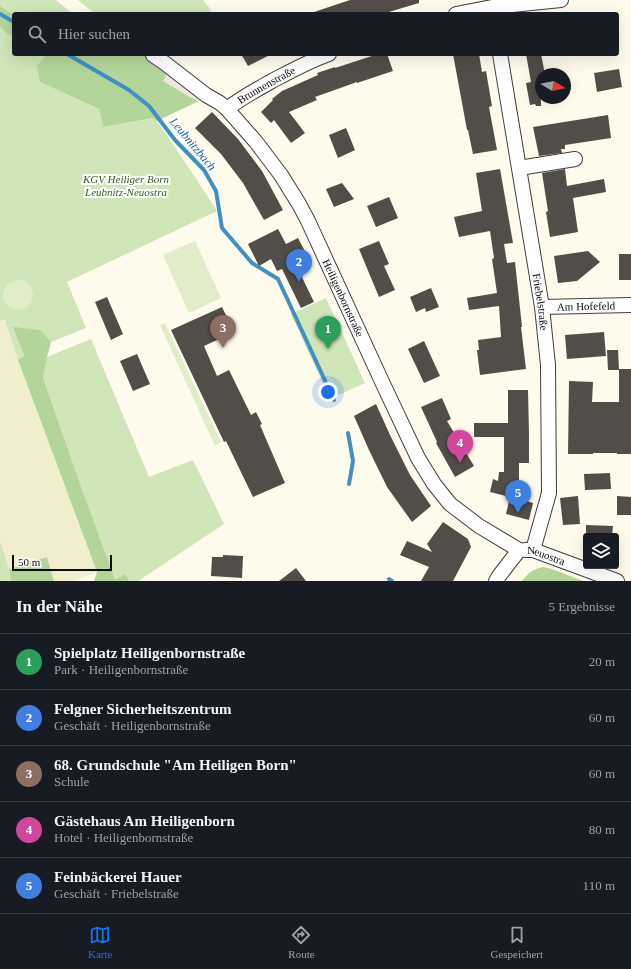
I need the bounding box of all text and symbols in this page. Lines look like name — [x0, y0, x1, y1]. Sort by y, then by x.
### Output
search box — [12, 12, 619, 56]
icon: search — [26, 23, 48, 45]
text: Hier suchen — [58, 26, 130, 42]
street label: Brunnenstraße — [235, 64, 297, 106]
north arrow — [535, 68, 571, 104]
water label: Leubnitzbach — [166, 114, 219, 173]
park label: KGV Heiliger Born Leubnitz-Neuostra — [82, 173, 169, 198]
pin: 2 — [286, 249, 312, 282]
street label: Heiligenbornstraße — [320, 257, 367, 339]
street label: Friebelstraße — [530, 272, 550, 331]
street label: Am Hofefeld — [557, 299, 616, 313]
pin: 3 — [210, 315, 236, 348]
pin: 1 — [315, 316, 341, 349]
your location — [318, 382, 338, 402]
pin: 4 — [447, 430, 473, 463]
pin: 5 — [505, 480, 531, 513]
map controls — [583, 533, 619, 569]
button: layers — [583, 533, 619, 569]
street label: Neuostra — [527, 544, 567, 567]
scale bar — [12, 553, 112, 572]
text: 50 m — [18, 556, 40, 568]
text: In der Nähe — [16, 597, 103, 616]
text: 5 Ergebnisse — [548, 599, 615, 614]
text: Spielplatz Heiligenbornstraße — [54, 645, 245, 661]
text: 1 — [26, 654, 32, 669]
text: 20 m — [589, 654, 615, 669]
text: Park · Heiligenbornstraße — [54, 662, 188, 677]
text: Felgner Sicherheitszentrum — [54, 701, 232, 717]
text: 2 — [26, 710, 32, 725]
text: 60 m — [589, 710, 615, 725]
text: Geschäft · Heiligenbornstraße — [54, 718, 211, 733]
text: 68. Grundschule "Am Heiligen Born" — [54, 757, 297, 773]
text: 3 — [26, 766, 32, 781]
text: 60 m — [589, 766, 615, 781]
text: Schule — [54, 774, 89, 789]
text: Gästehaus Am Heiligenborn — [54, 813, 235, 829]
text: 4 — [26, 822, 32, 837]
text: 80 m — [589, 822, 615, 837]
text: Hotel · Heiligenbornstraße — [54, 830, 193, 845]
text: Feinbäckerei Hauer — [54, 869, 182, 885]
text: 5 — [26, 878, 32, 893]
text: 110 m — [583, 878, 615, 893]
text: Geschäft · Friebelstraße — [54, 886, 179, 901]
tab: Karte — [88, 924, 112, 960]
tab: Route — [288, 924, 315, 960]
tab: Gespeichert — [490, 924, 543, 960]

